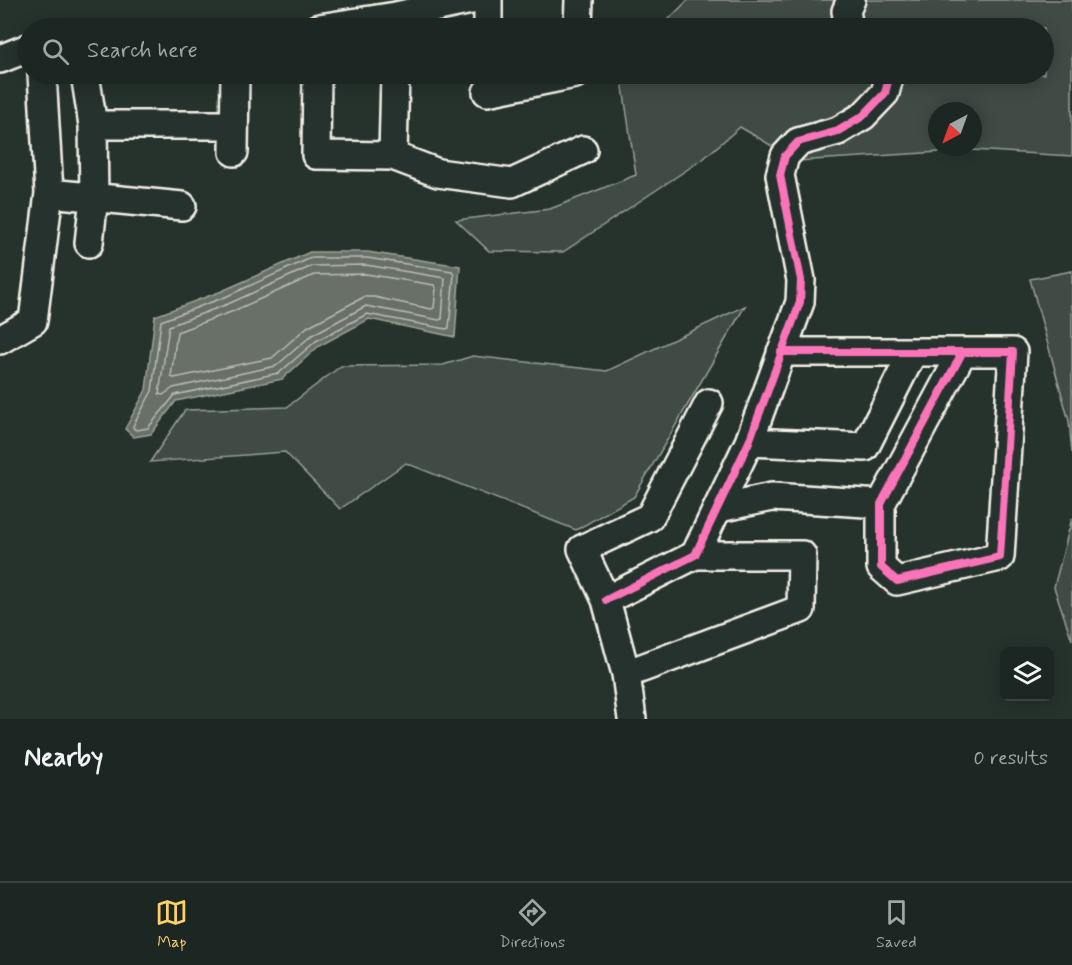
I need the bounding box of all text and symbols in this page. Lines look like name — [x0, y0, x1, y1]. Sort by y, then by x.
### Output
search box — [18, 18, 1054, 84]
icon: search — [39, 35, 72, 68]
text: Search here — [87, 37, 198, 65]
north arrow — [928, 102, 982, 156]
map controls — [1000, 647, 1054, 701]
button: layers — [1000, 647, 1054, 701]
text: Nearby — [24, 741, 103, 775]
text: 0 results — [974, 745, 1048, 772]
tab: Map — [155, 896, 188, 953]
tab: Directions — [499, 896, 565, 953]
tab: Saved — [876, 896, 917, 953]

